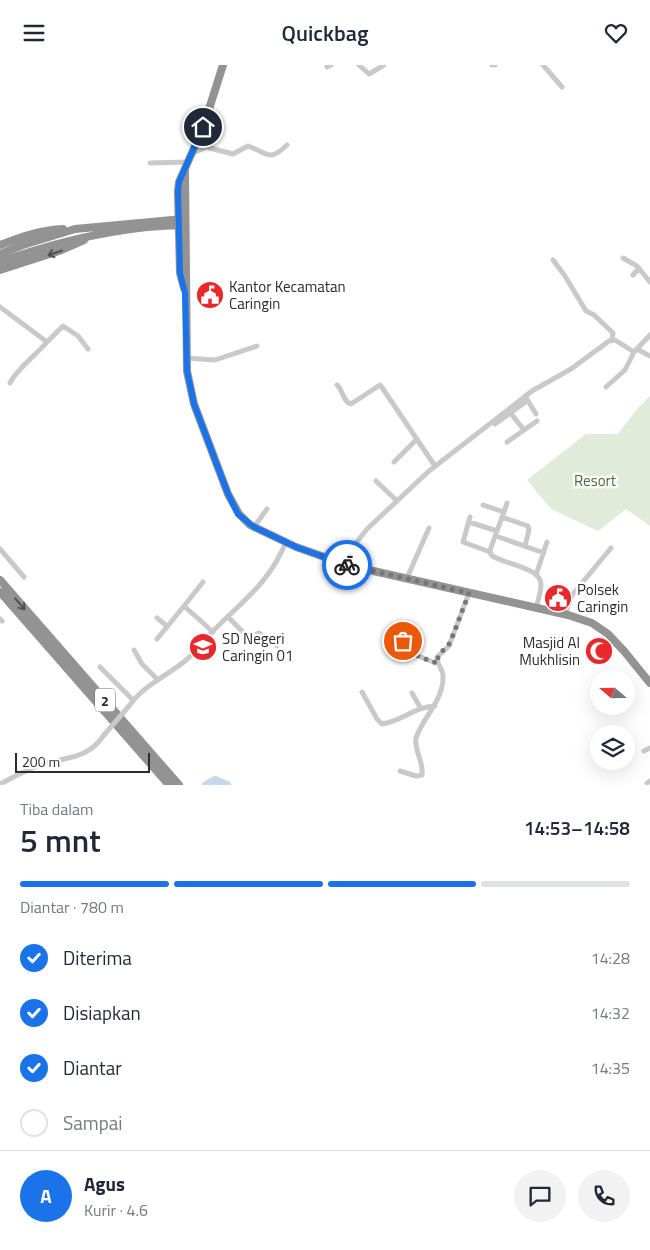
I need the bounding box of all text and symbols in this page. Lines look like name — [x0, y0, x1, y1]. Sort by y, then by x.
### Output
text: Quickbag — [282, 16, 368, 50]
icon: menu — [20, 19, 48, 47]
icon: heart — [602, 19, 630, 47]
pin — [182, 106, 224, 148]
icon: home — [189, 113, 217, 141]
one-way arrow — [47, 248, 63, 258]
place label: Kantor Kecamatan Caringin — [229, 275, 346, 315]
public building icon: Kantor Kecamatan Caringin — [195, 280, 225, 310]
park label: Resort — [574, 469, 617, 492]
courier — [322, 540, 372, 590]
icon: bike — [333, 551, 361, 579]
place label: Polsek Caringin — [577, 578, 628, 618]
public building icon: Polsek Caringin — [543, 583, 573, 613]
one-way arrow — [15, 597, 26, 610]
pin — [382, 620, 424, 662]
place label: SD Negeri Caringin 01 — [222, 627, 293, 667]
icon: bag — [389, 627, 417, 655]
place label: Masjid Al Mukhlisin — [519, 631, 580, 671]
school or university icon: SD Negeri Caringin 01 — [188, 632, 218, 662]
mosque icon: Masjid Al Mukhlisin — [584, 636, 614, 666]
north arrow — [590, 670, 635, 715]
map controls — [590, 670, 635, 770]
road number: 2 — [95, 689, 115, 711]
button: layers — [590, 725, 635, 770]
scale bar — [15, 750, 150, 773]
text: 200 m — [22, 751, 60, 772]
text: Tiba dalam — [20, 797, 93, 821]
text: 14:53–14:58 — [524, 813, 630, 842]
text: 5 mnt — [20, 816, 101, 864]
text: Diantar · 780 m — [20, 895, 124, 919]
text: Diterima — [63, 943, 132, 972]
icon: check — [20, 944, 48, 972]
text: 14:28 — [591, 946, 630, 970]
text: Disiapkan — [63, 998, 141, 1027]
icon: check — [20, 999, 48, 1027]
text: 14:32 — [591, 1001, 630, 1025]
text: Diantar — [63, 1053, 122, 1082]
icon: check — [20, 1054, 48, 1082]
text: 14:35 — [591, 1056, 630, 1080]
text: Sampai — [63, 1108, 122, 1137]
text: Agus — [84, 1169, 125, 1198]
button: chat — [514, 1170, 566, 1222]
button: phone — [578, 1170, 630, 1222]
text: A — [40, 1181, 52, 1210]
text: Kurir · 4.6 — [84, 1198, 148, 1222]

